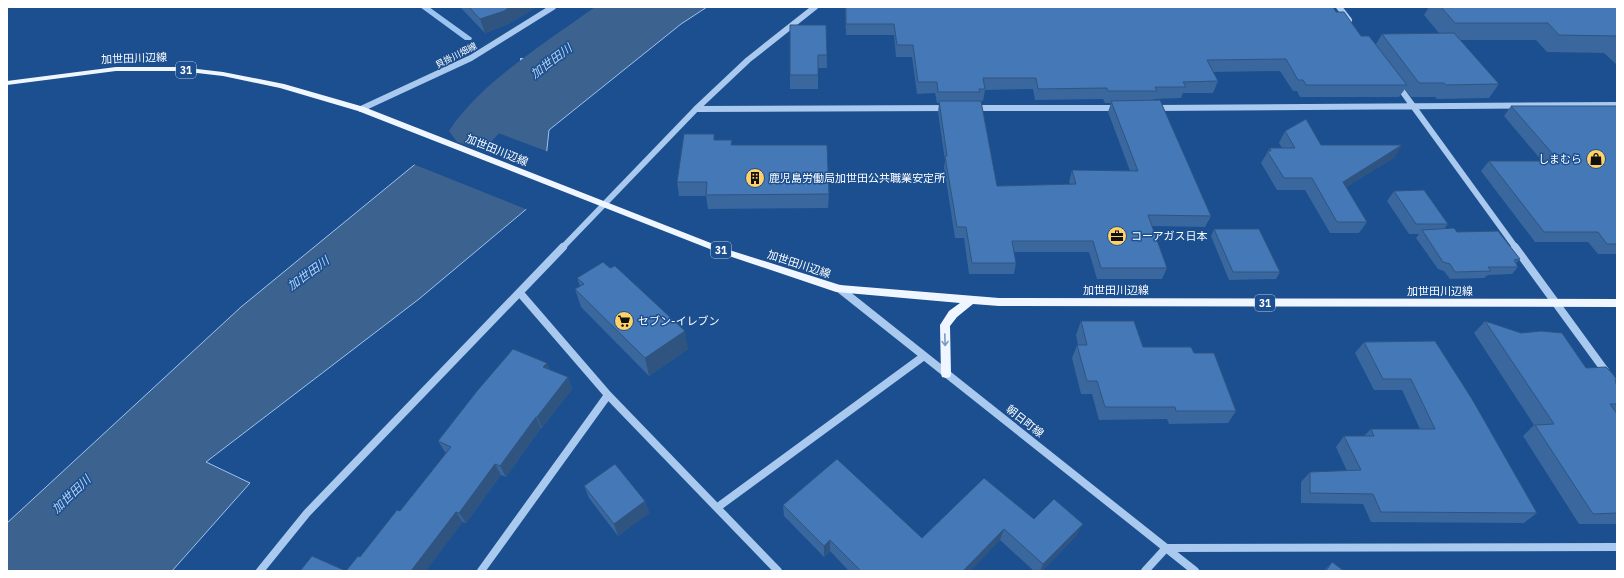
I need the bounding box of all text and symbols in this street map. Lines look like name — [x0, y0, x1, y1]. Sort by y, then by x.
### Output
street label: 貝掛川畑線 — [433, 39, 479, 70]
water label: 加世田川 — [527, 39, 576, 81]
street label: 加世田川辺線 — [101, 50, 167, 66]
road number: 31 — [176, 62, 196, 78]
street label: 加世田川辺線 — [464, 131, 530, 169]
shop icon: しまむら — [1585, 148, 1607, 170]
place label: しまむら — [1538, 152, 1582, 166]
building icon: 鹿児島労働局加世田公共職業安定所 — [744, 167, 766, 189]
place label: 鹿児島労働局加世田公共職業安定所 — [769, 171, 946, 185]
office icon: コーアガス日本 — [1106, 225, 1128, 247]
place label: コーアガス日本 — [1131, 229, 1208, 243]
road number: 31 — [711, 242, 731, 258]
street label: 加世田川辺線 — [765, 247, 833, 281]
water label: 加世田川 — [284, 252, 333, 293]
street label: 加世田川辺線 — [1083, 283, 1149, 297]
street label: 加世田川辺線 — [1407, 284, 1473, 298]
road number: 31 — [1255, 295, 1275, 311]
supermarket icon: セブン-イレブン — [613, 310, 635, 332]
place label: セブン-イレブン — [638, 314, 719, 328]
one-way arrow — [941, 333, 949, 346]
street label: 朝日町線 — [1003, 402, 1047, 440]
water label: 加世田川 — [49, 471, 95, 516]

